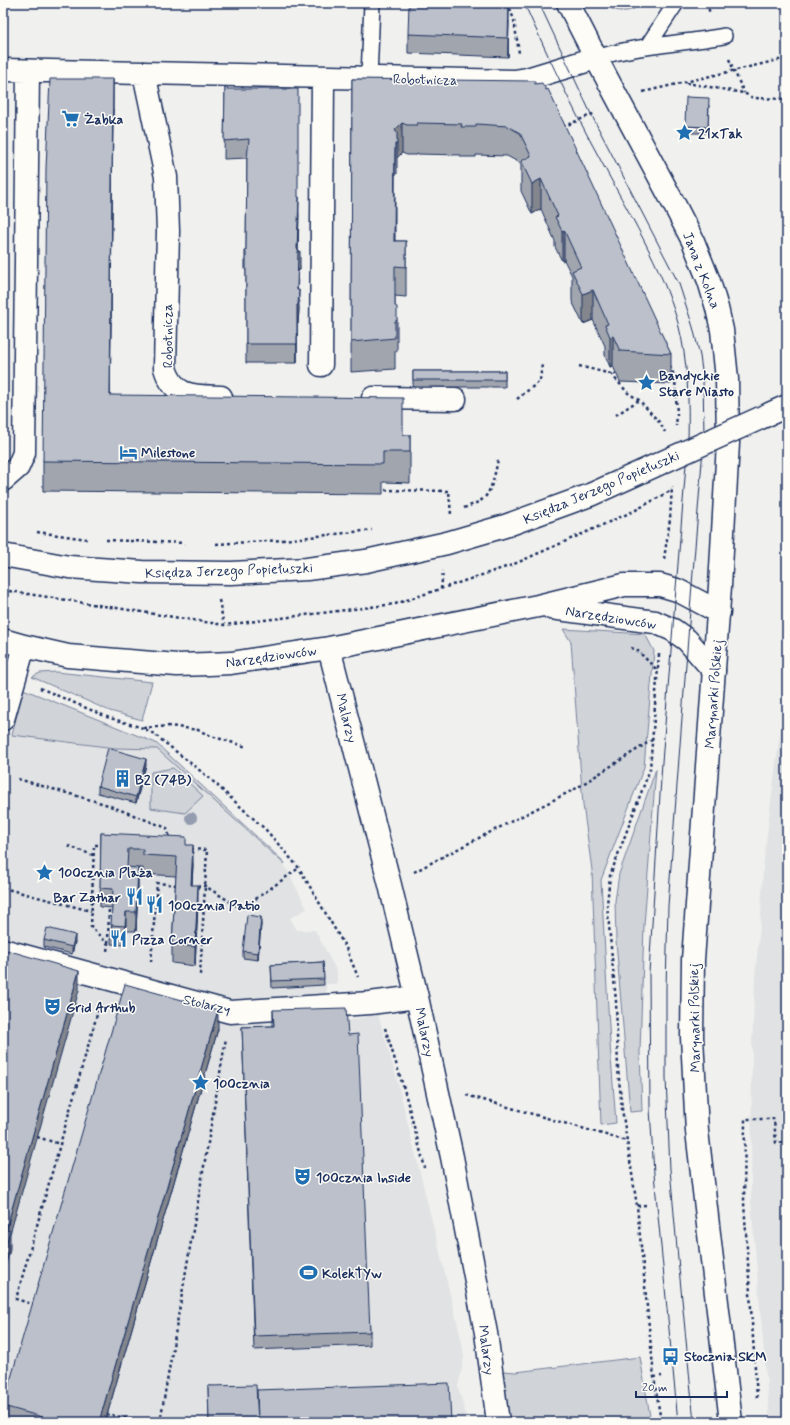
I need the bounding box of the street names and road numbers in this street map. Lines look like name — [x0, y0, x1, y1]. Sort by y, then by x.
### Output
street label: Robotnicza — [393, 70, 457, 90]
street label: Jana z Kolna — [678, 229, 724, 312]
street label: Robotnicza — [159, 304, 177, 368]
street label: Księdza Jerzego Popiełuszki — [521, 447, 683, 530]
street label: Księdza Jerzego Popiełuszki — [145, 559, 313, 584]
street label: Narzędziowców — [564, 602, 658, 634]
street label: Marynarki Polskiej — [701, 639, 727, 749]
street label: Narzędziowców — [224, 642, 318, 672]
street label: Malarzy — [331, 692, 361, 745]
street label: Marynarki Polskiej — [685, 963, 705, 1073]
street label: Stolarzy — [181, 991, 232, 1019]
street label: Malarzy — [410, 1006, 438, 1059]
street label: Malarzy — [474, 1324, 498, 1376]

